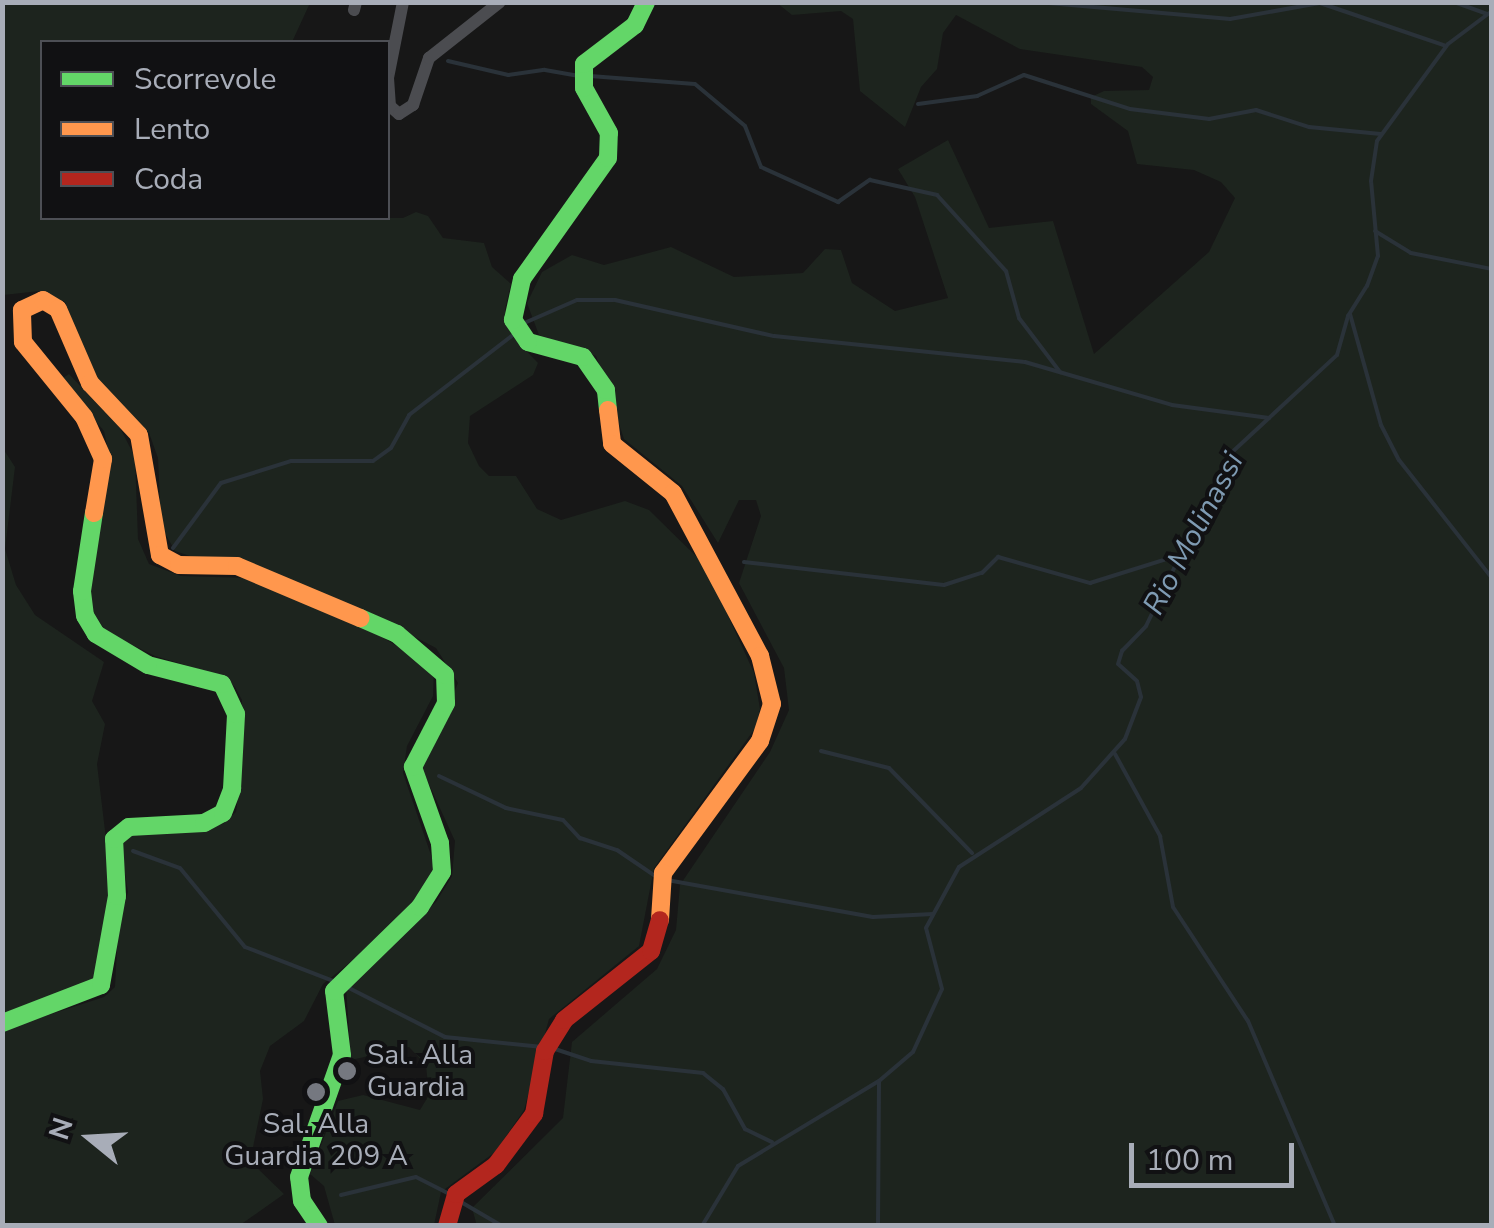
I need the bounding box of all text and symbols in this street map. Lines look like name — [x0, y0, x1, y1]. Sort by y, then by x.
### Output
legend — [40, 40, 390, 220]
text: Scorrevole — [134, 59, 276, 100]
text: Lento — [134, 109, 210, 150]
text: Coda — [134, 159, 203, 200]
water label: Rio Molinassi — [1136, 447, 1252, 621]
place label: Sal. Alla Guardia — [367, 1038, 473, 1104]
marker: Sal. Alla Guardia — [336, 1060, 358, 1082]
marker: Sal. Alla Guardia 209 A — [305, 1081, 327, 1103]
north arrow — [40, 1088, 140, 1188]
place label: Sal. Alla Guardia 209 A — [224, 1107, 408, 1173]
text: N — [40, 1113, 83, 1145]
scale bar — [1134, 1123, 1299, 1185]
text: 100 m — [1146, 1140, 1233, 1181]

